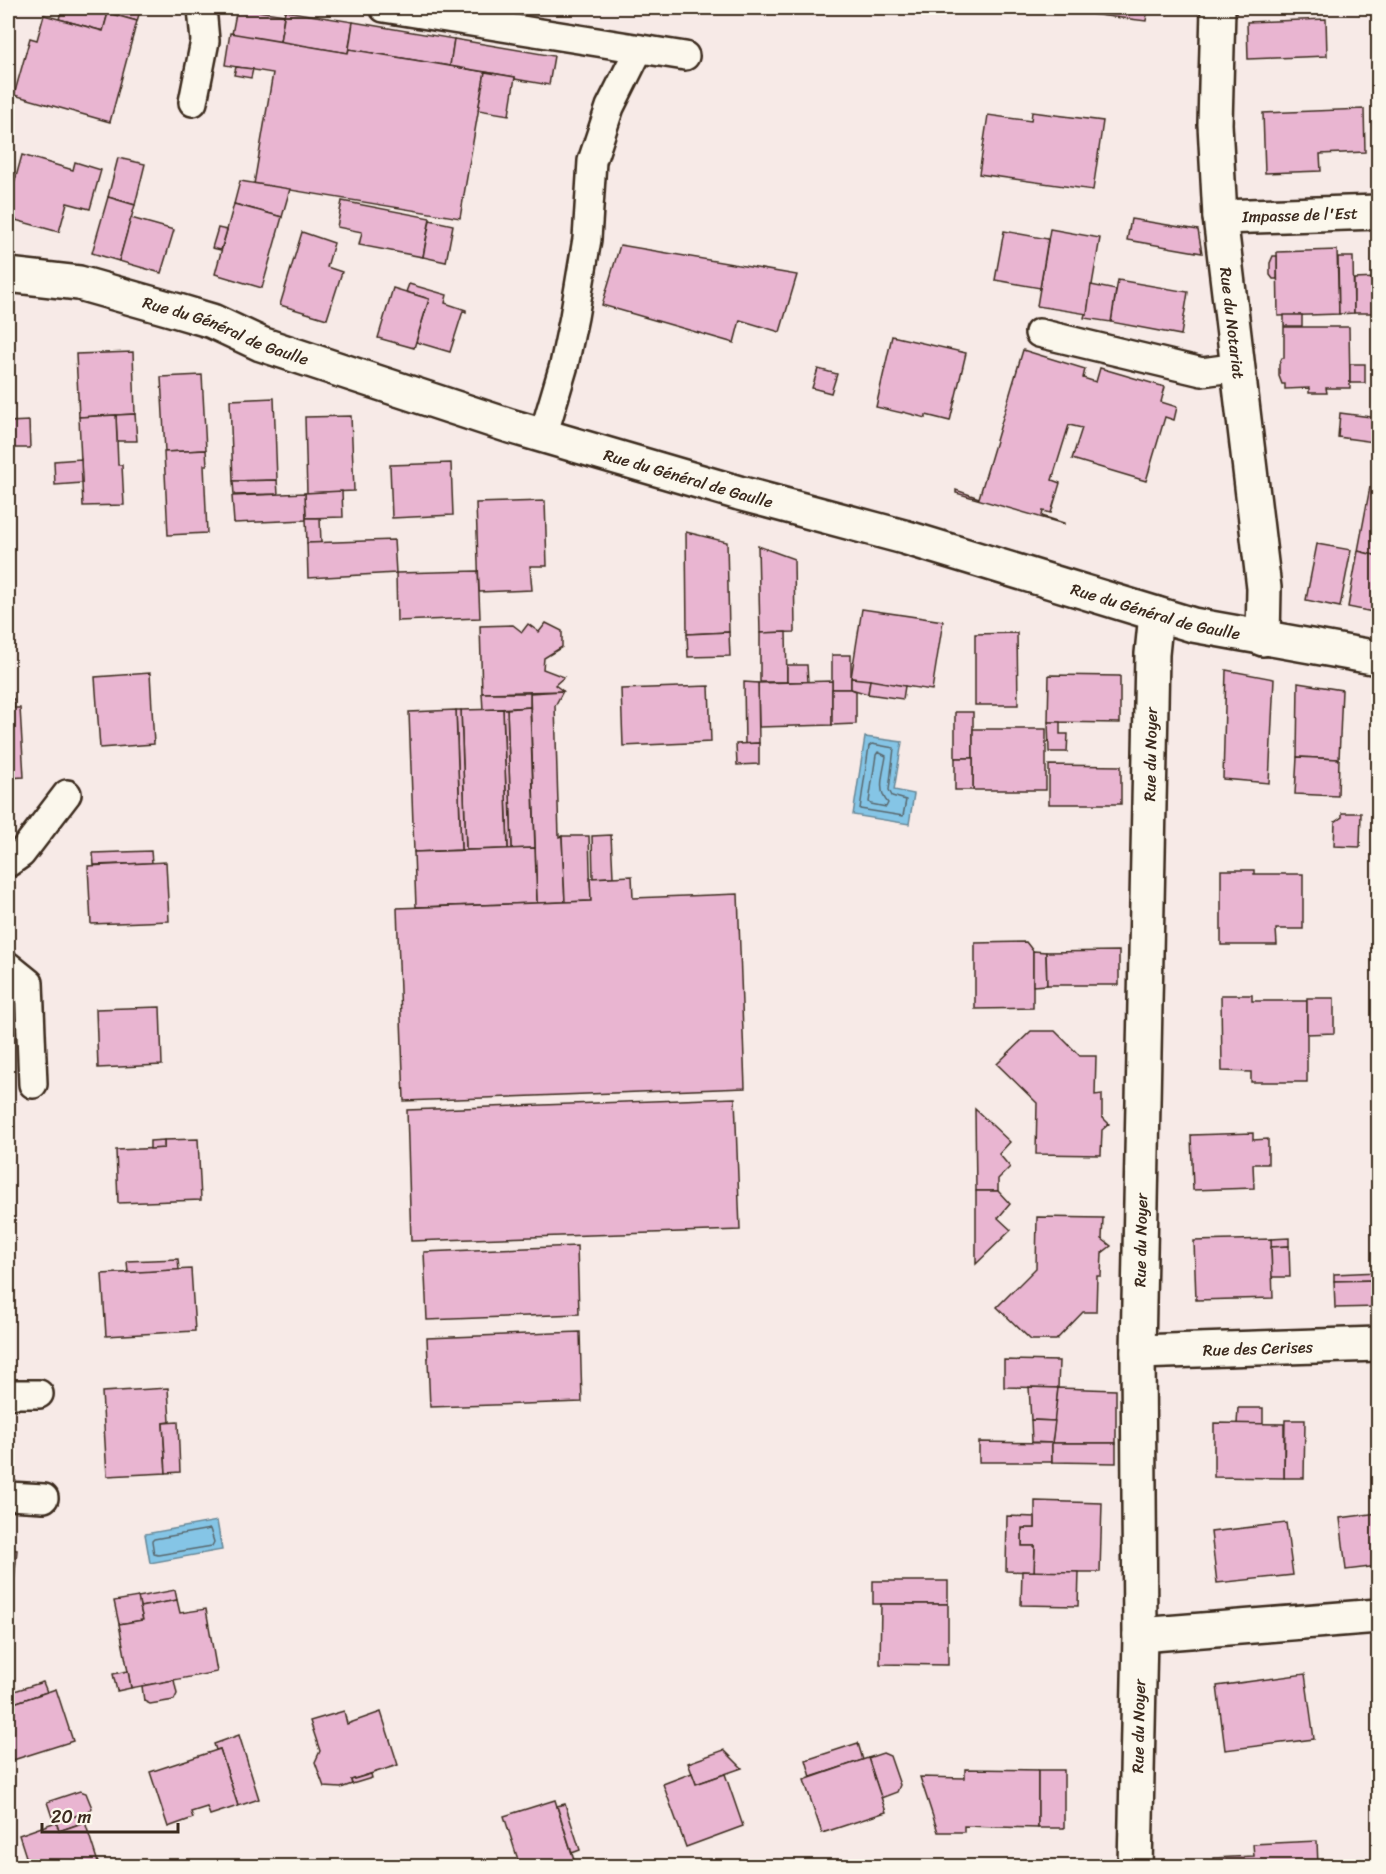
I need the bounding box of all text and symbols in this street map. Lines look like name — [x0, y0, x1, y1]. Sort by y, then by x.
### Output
street label: Impasse de l'Est — [1241, 199, 1358, 231]
street label: Rue du Notariat — [1211, 266, 1253, 381]
street label: Rue du Général de Gaulle — [139, 288, 313, 374]
street label: Rue du Général de Gaulle — [600, 440, 776, 516]
street label: Rue du Général de Gaulle — [1067, 575, 1243, 648]
street label: Rue du Noyer — [1135, 705, 1166, 802]
street label: Rue du Noyer — [1125, 1191, 1156, 1287]
street label: Rue des Cerises — [1202, 1332, 1314, 1365]
street label: Rue du Noyer — [1123, 1677, 1154, 1773]
scale bar — [42, 1796, 178, 1834]
text: 20 m — [51, 1801, 91, 1833]

